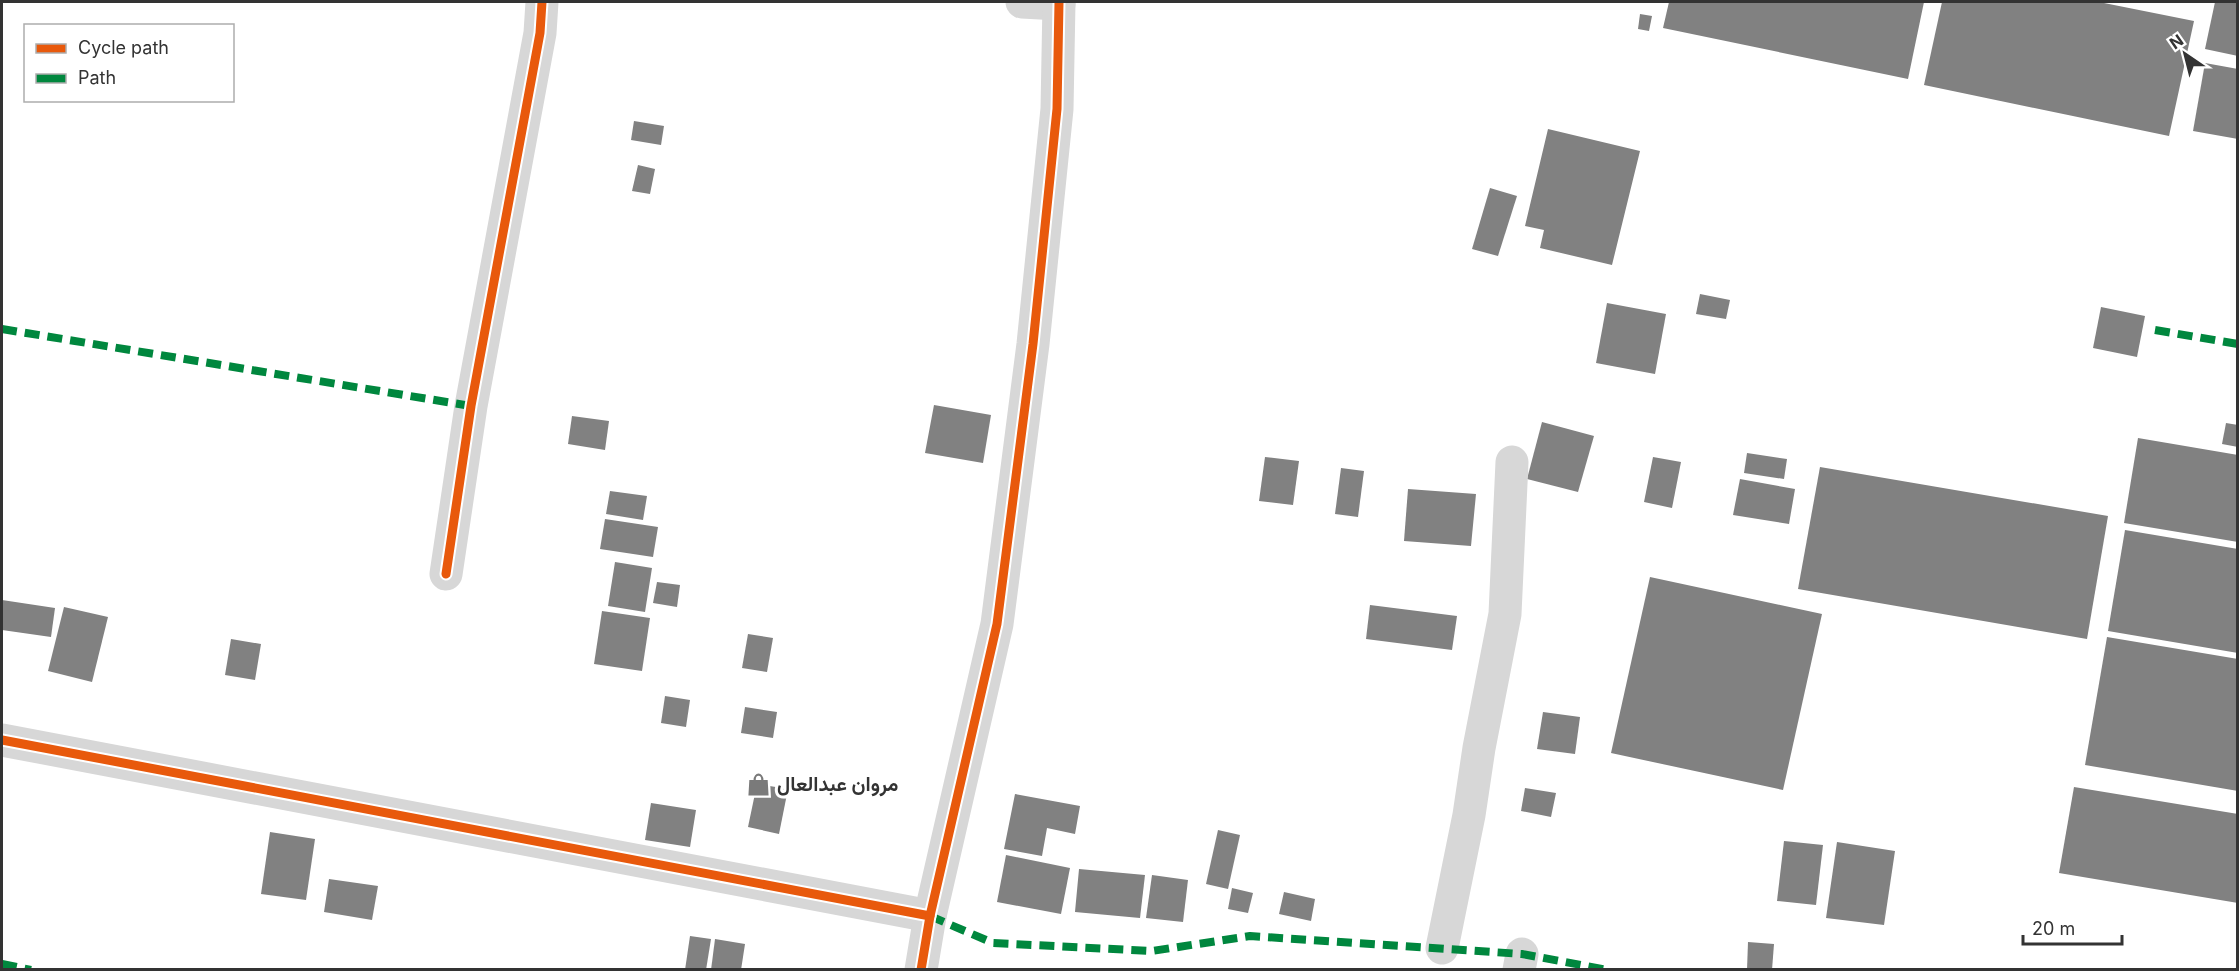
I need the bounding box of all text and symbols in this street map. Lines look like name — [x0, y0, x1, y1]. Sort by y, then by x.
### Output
legend — [24, 24, 234, 102]
north arrow — [2155, 24, 2215, 84]
text: N — [2166, 30, 2187, 53]
text: Cycle path — [78, 37, 169, 58]
text: Path — [78, 67, 116, 88]
shop icon: مروان عبدالعال — [746, 771, 772, 797]
place label: مروان عبدالعال — [777, 772, 899, 797]
scale bar — [2023, 908, 2122, 946]
text: 20 m — [2032, 918, 2075, 939]

